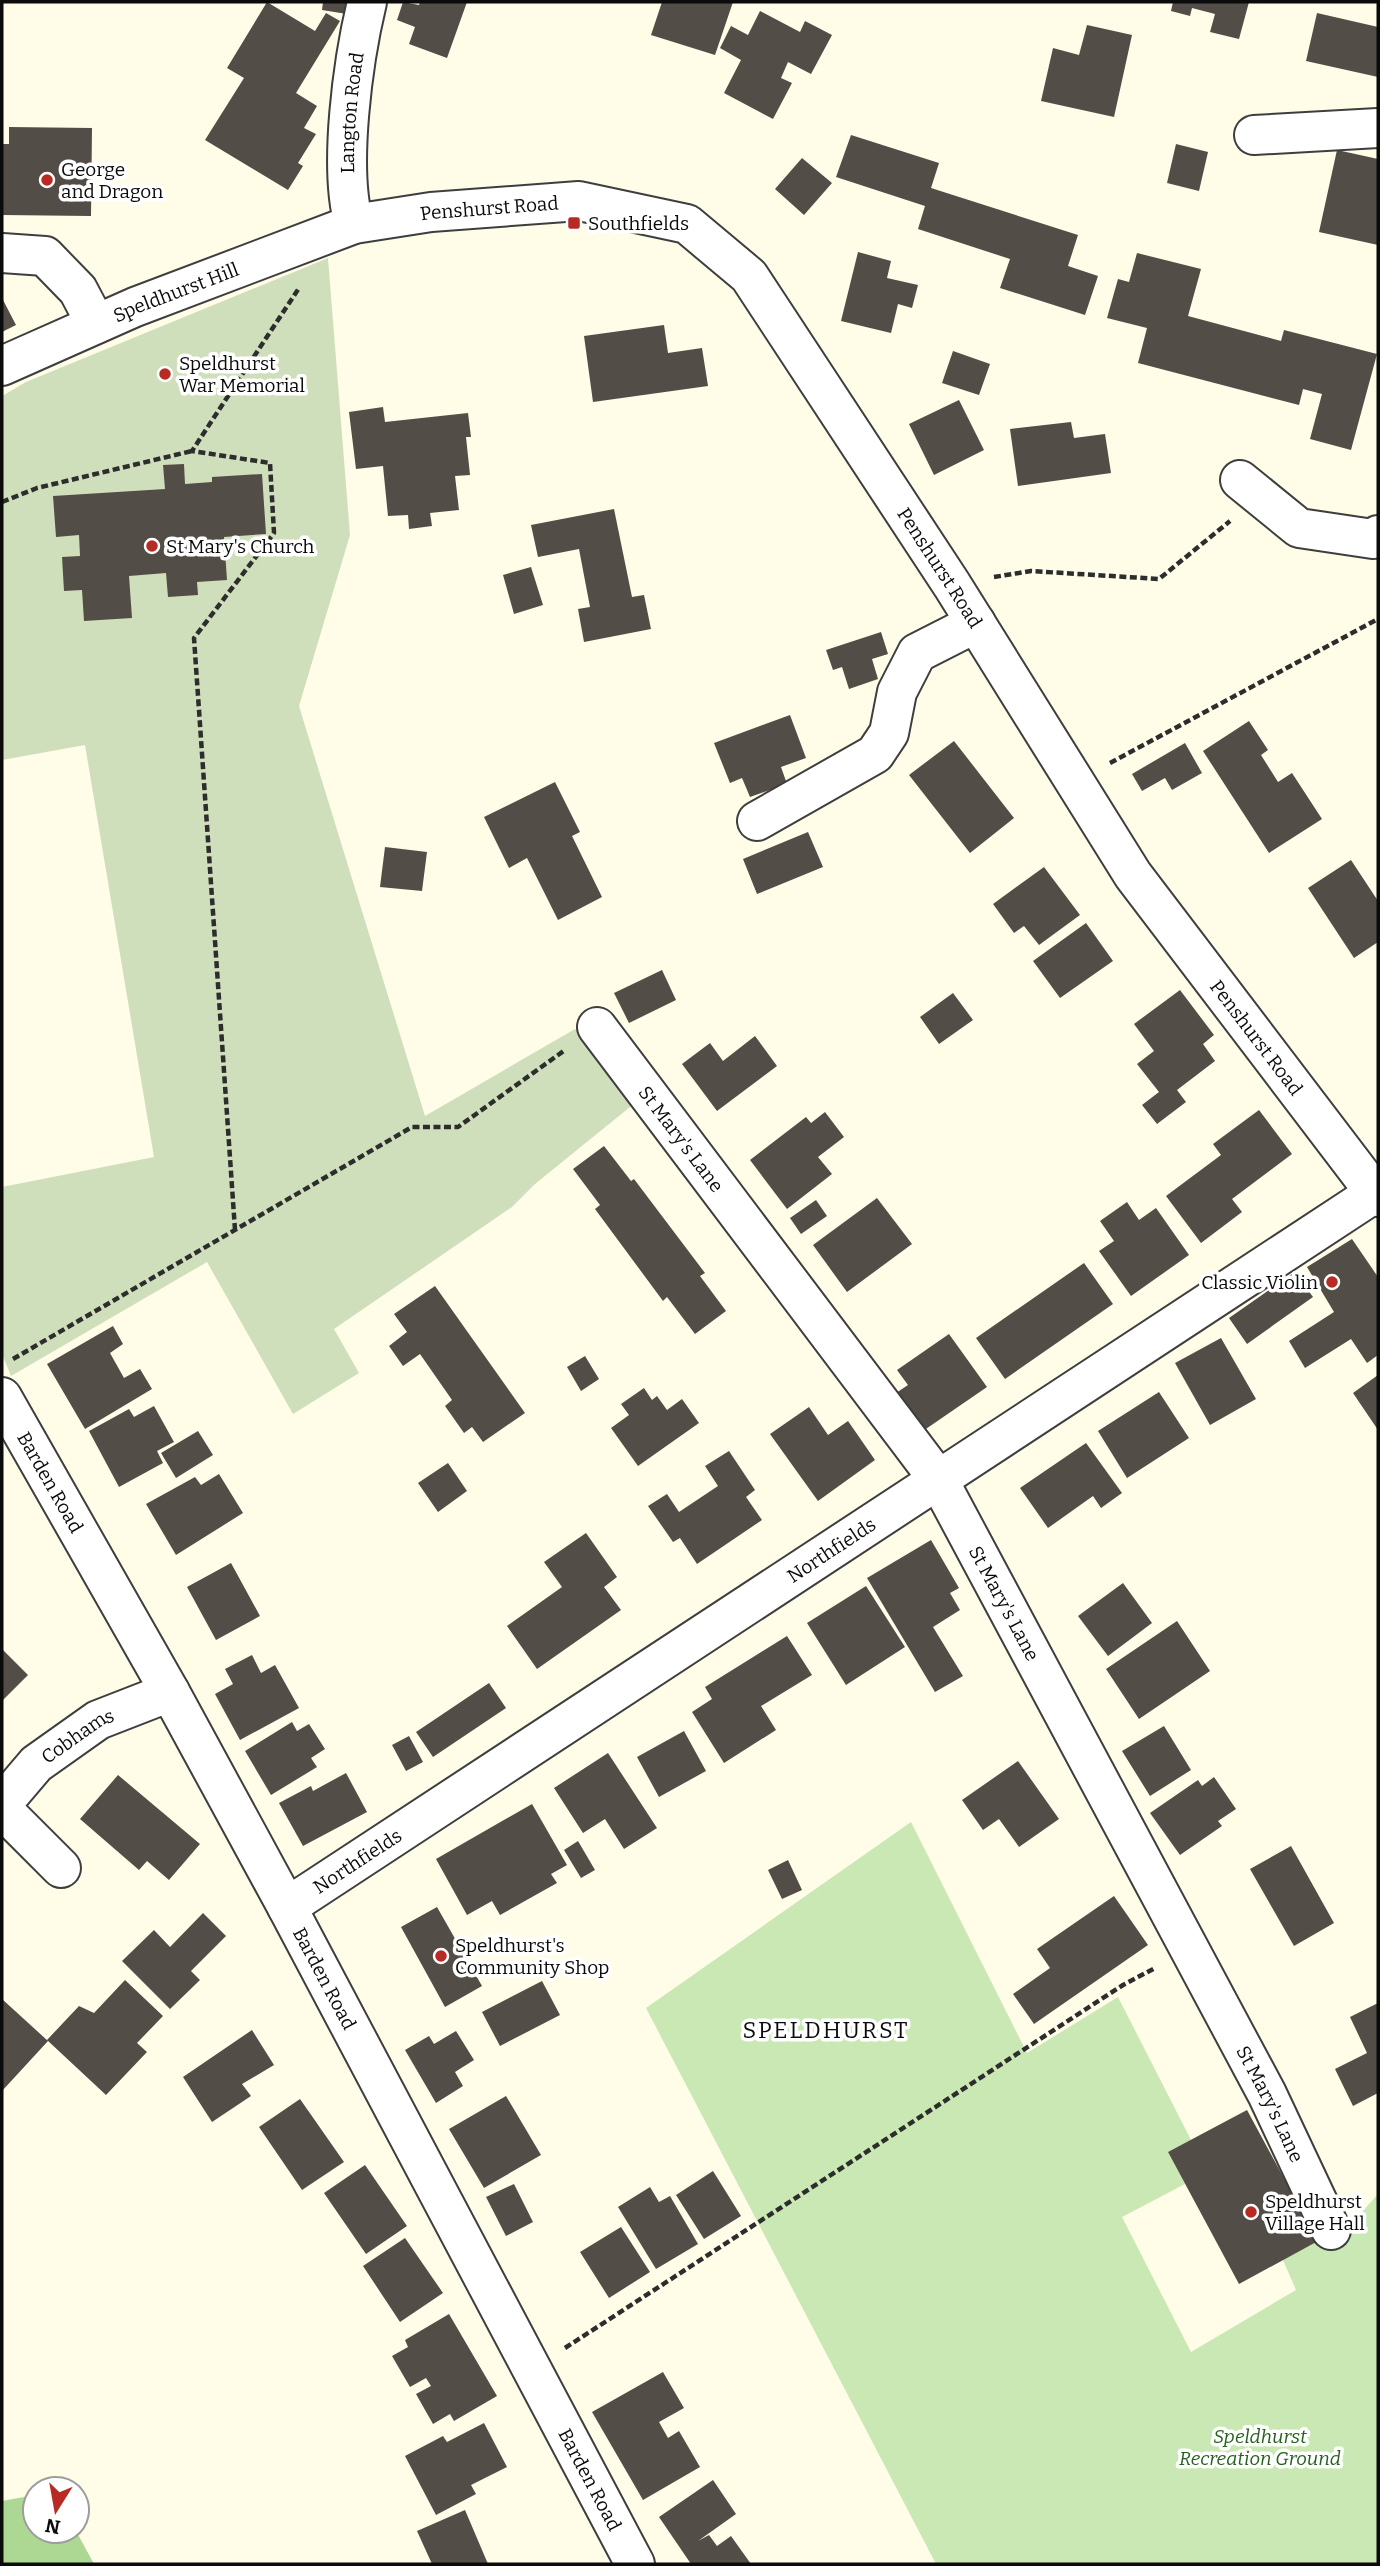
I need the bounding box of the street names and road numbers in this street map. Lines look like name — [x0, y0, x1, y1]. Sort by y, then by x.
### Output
street label: Langton Road — [336, 51, 369, 174]
street label: Penshurst Road — [418, 192, 559, 226]
street label: Speldhurst Hill — [110, 258, 242, 327]
street label: Penshurst Road — [892, 503, 987, 632]
street label: Penshurst Road — [1205, 975, 1307, 1100]
street label: St Mary's Lane — [633, 1081, 728, 1197]
street label: Barden Road — [12, 1428, 88, 1537]
street label: Northfields — [783, 1513, 880, 1588]
street label: St Mary's Lane — [964, 1542, 1044, 1665]
street label: Cobhams — [37, 1704, 117, 1769]
street label: Northfields — [309, 1824, 406, 1899]
street label: Barden Road — [288, 1924, 361, 2034]
street label: St Mary's Lane — [1231, 2042, 1308, 2166]
street label: Barden Road — [553, 2425, 626, 2535]

